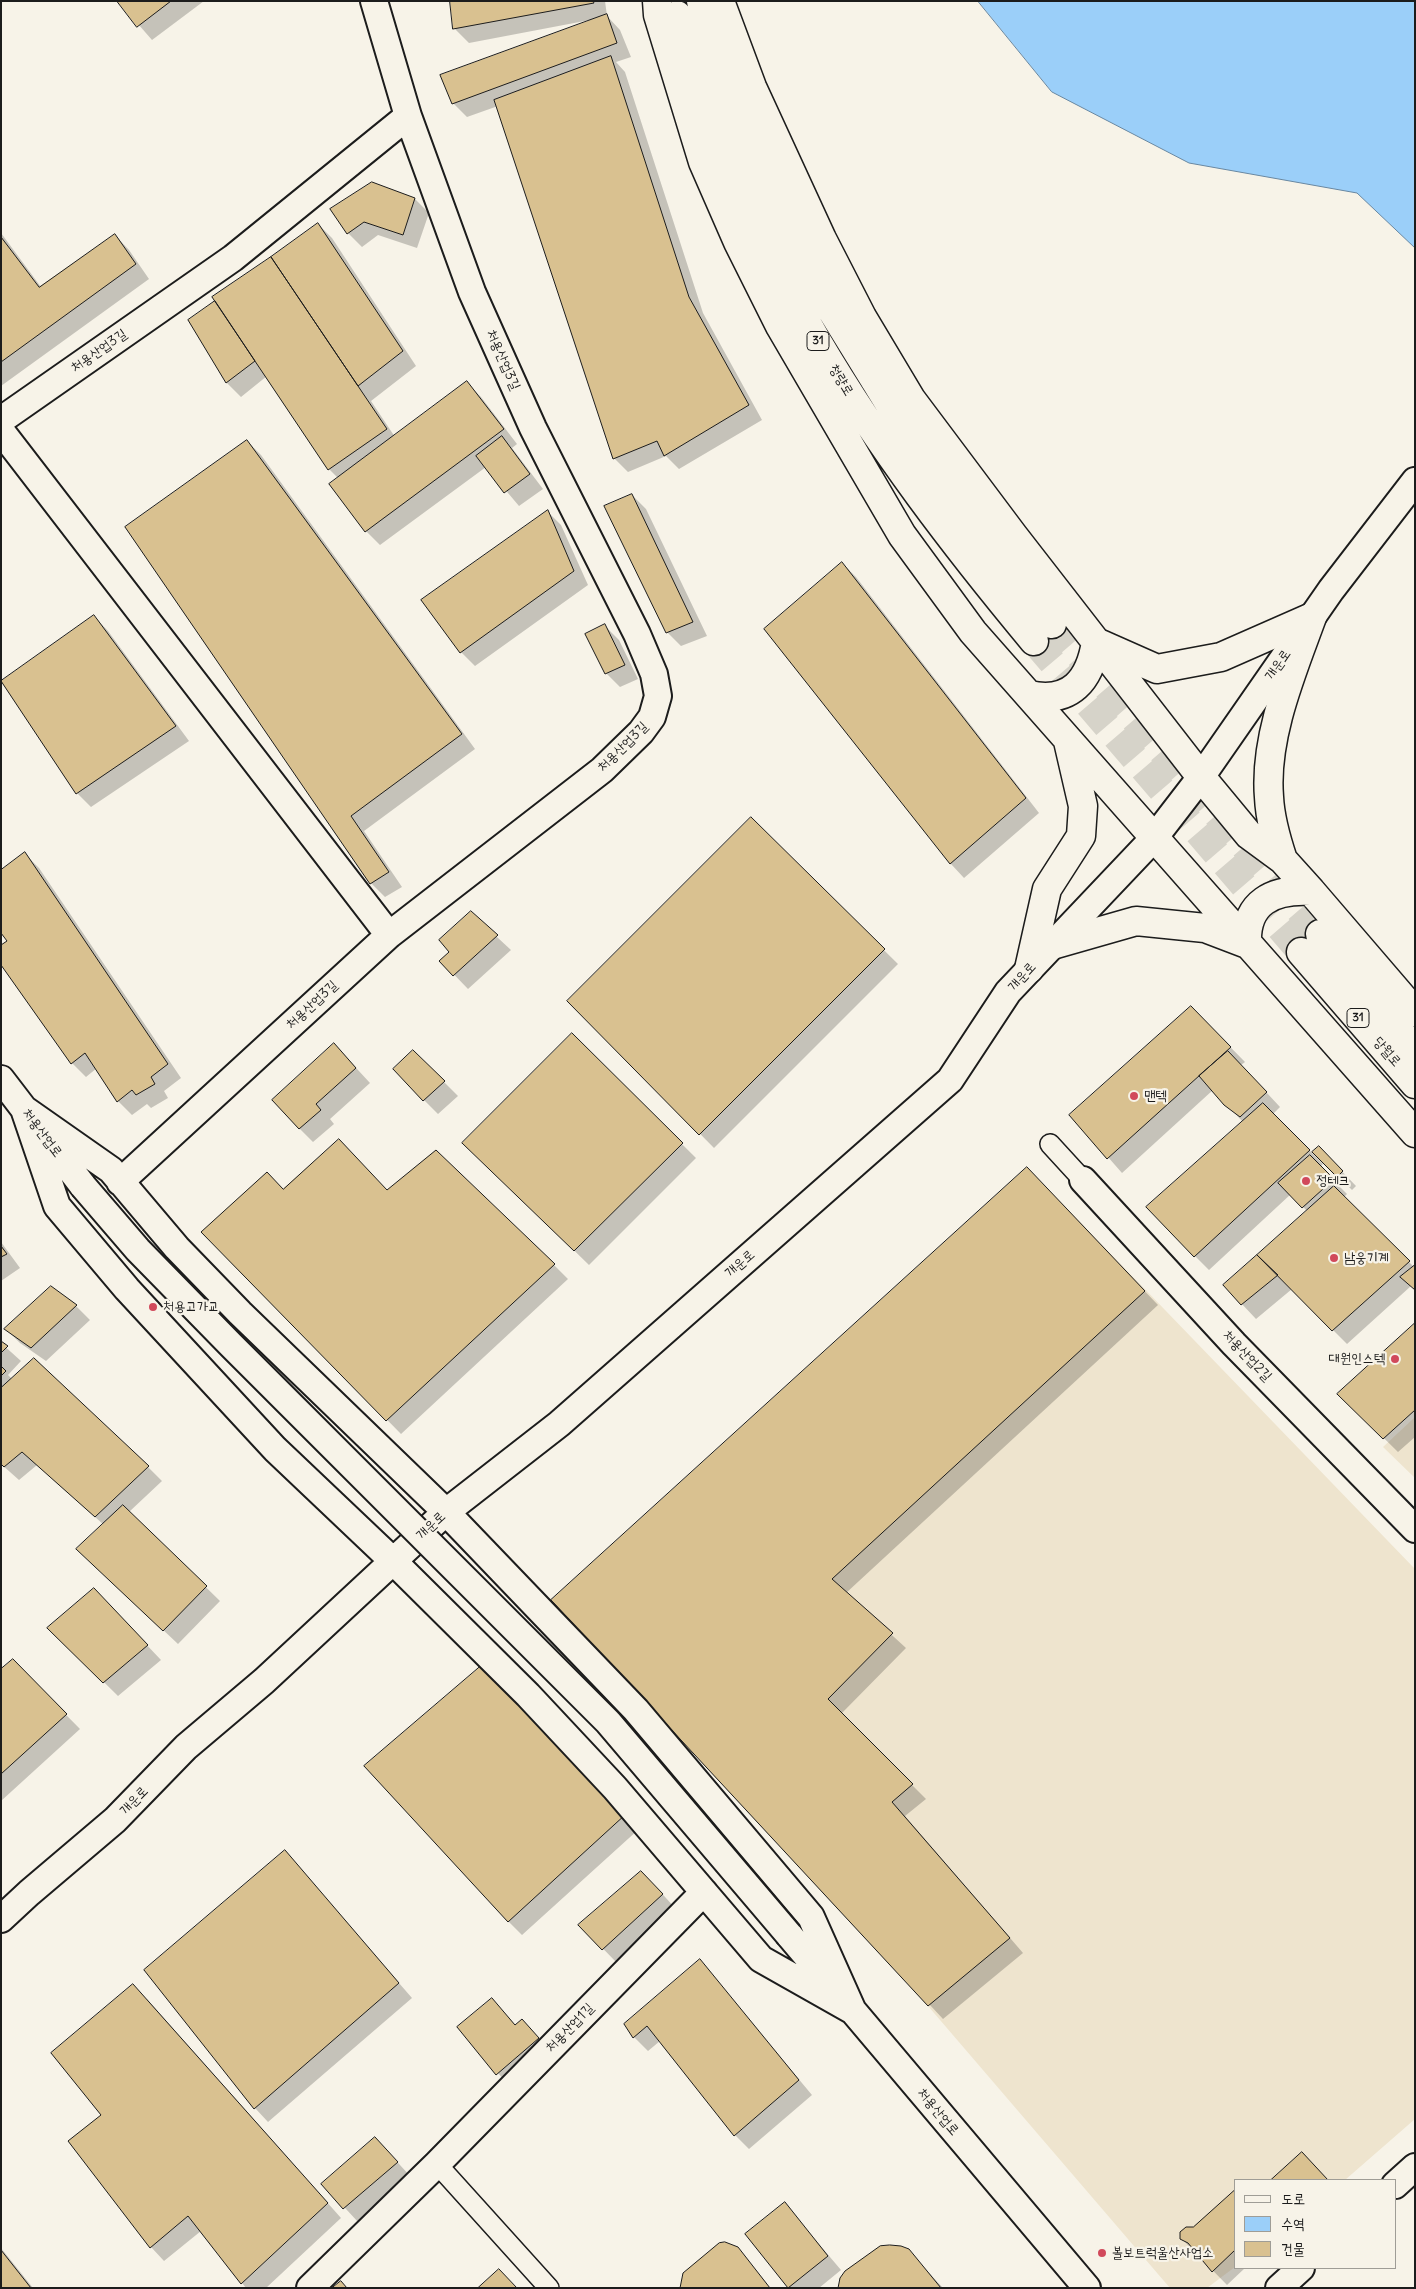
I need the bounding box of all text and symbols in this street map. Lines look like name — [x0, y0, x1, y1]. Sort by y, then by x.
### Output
street label: 처용산업3길 — [68, 326, 130, 376]
street label: 처용산업3길 — [482, 327, 524, 393]
road number: 31 — [807, 332, 829, 351]
street label: 청량로 — [825, 361, 857, 399]
street label: 개운로 — [1261, 646, 1295, 684]
street label: 처용산업3길 — [594, 718, 652, 776]
street label: 개운로 — [1004, 959, 1040, 995]
street label: 처용산업3길 — [283, 977, 341, 1033]
road number: 31 — [1347, 1008, 1369, 1028]
street label: 당월로 — [1370, 1034, 1404, 1070]
place label: 맨텍 — [1144, 1088, 1167, 1104]
marker: 맨텍 — [1128, 1090, 1140, 1102]
street label: 처용산업로 — [18, 1105, 66, 1161]
place label: 정테크 — [1316, 1173, 1350, 1189]
marker: 정테크 — [1300, 1175, 1312, 1187]
street label: 개운로 — [722, 1247, 758, 1281]
place label: 남웅기계 — [1344, 1250, 1389, 1266]
marker: 남웅기계 — [1328, 1252, 1340, 1264]
place label: 처용고가교 — [163, 1299, 219, 1315]
marker: 처용고가교 — [147, 1301, 159, 1313]
street label: 처용산업2길 — [1219, 1327, 1275, 1385]
place label: 대원인스텍 — [1329, 1351, 1385, 1367]
marker: 대원인스텍 — [1389, 1353, 1401, 1365]
street label: 개운로 — [413, 1508, 449, 1544]
street label: 개운로 — [116, 1783, 152, 1819]
street label: 처용산업1길 — [542, 2000, 598, 2056]
street label: 처용산업로 — [913, 2085, 963, 2139]
legend — [1234, 2179, 1396, 2269]
text: 도로 — [1281, 2189, 1305, 2208]
text: 수역 — [1281, 2214, 1305, 2233]
text: 건물 — [1281, 2239, 1305, 2258]
place label: 볼보트럭울산사업소 — [1112, 2245, 1213, 2261]
marker: 볼보트럭울산사업소 — [1096, 2247, 1108, 2259]

